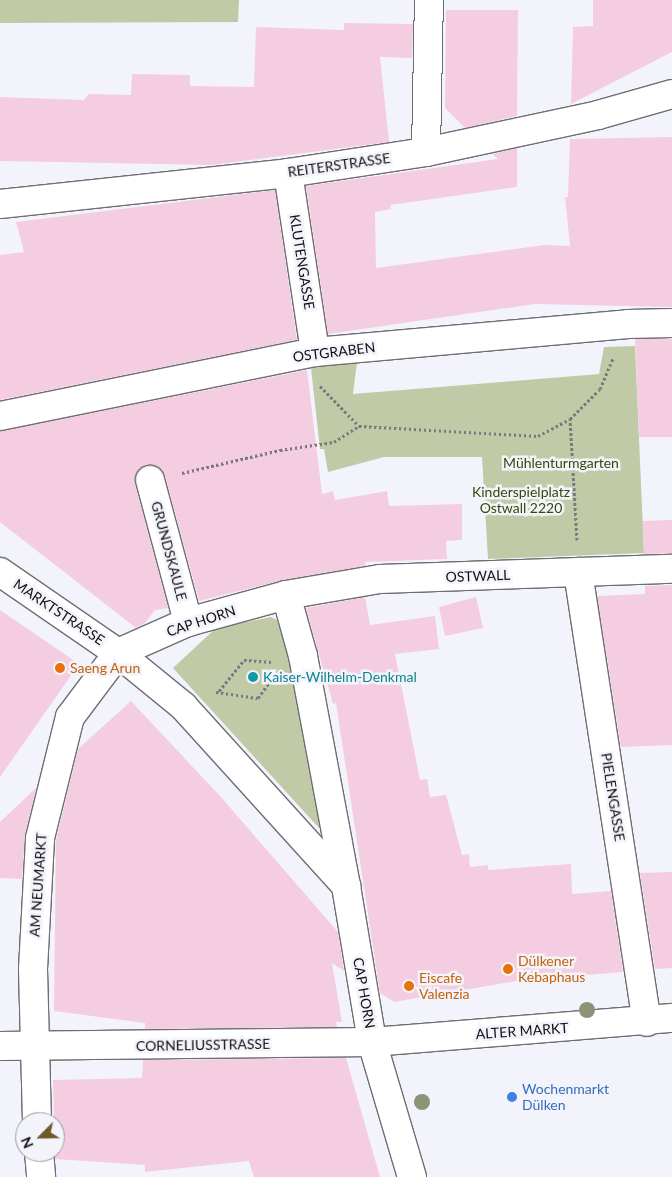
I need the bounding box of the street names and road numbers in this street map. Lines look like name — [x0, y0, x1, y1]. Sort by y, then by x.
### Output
street label: REITERSTRASSE — [287, 149, 391, 181]
street label: KLUTENGASSE — [286, 213, 318, 311]
street label: OSTGRABEN — [292, 339, 376, 365]
street label: GRUNDSKAULE — [148, 499, 190, 603]
street label: OSTWALL — [445, 566, 511, 586]
street label: MARKTSTRASSE — [10, 575, 108, 649]
street label: CAP HORN — [164, 602, 238, 640]
street label: PIELENGASSE — [598, 752, 628, 842]
street label: AM NEUMARKT — [26, 833, 50, 937]
street label: CAP HORN — [349, 956, 379, 1030]
street label: ALTER MARKT — [475, 1019, 569, 1043]
street label: CORNELIUSSTRASSE — [136, 1035, 270, 1055]

